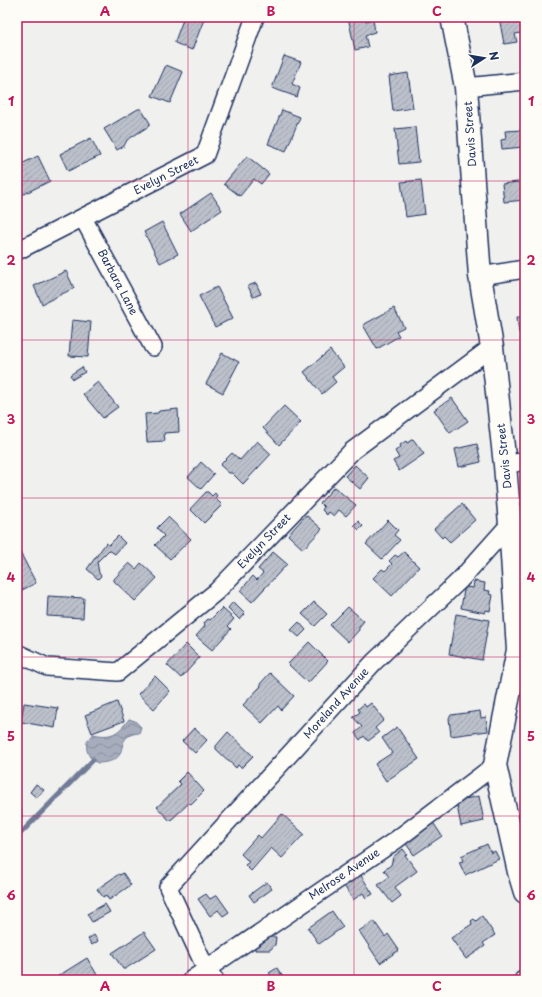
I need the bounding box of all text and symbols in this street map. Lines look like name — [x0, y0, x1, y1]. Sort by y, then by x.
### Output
text: A — [100, 1, 110, 20]
text: B — [267, 1, 276, 20]
text: C — [432, 1, 442, 20]
north arrow — [464, 38, 504, 78]
text: N — [485, 50, 504, 62]
text: 1 — [8, 91, 14, 110]
text: 1 — [528, 91, 534, 110]
street label: Davis Street — [459, 100, 480, 167]
street label: Evelyn Street — [130, 151, 202, 198]
street label: Barbara Lane — [94, 246, 143, 318]
text: 2 — [6, 250, 16, 269]
text: 2 — [526, 250, 536, 269]
text: 3 — [7, 409, 16, 428]
text: 3 — [527, 409, 536, 428]
street label: Davis Street — [492, 422, 515, 490]
street label: Evelyn Street — [233, 509, 295, 572]
text: 4 — [7, 567, 16, 586]
text: 4 — [527, 567, 536, 586]
street label: Moreland Avenue — [299, 663, 372, 742]
text: 5 — [7, 726, 15, 745]
text: 5 — [527, 726, 535, 745]
street label: Melrose Avenue — [305, 844, 383, 904]
text: 6 — [6, 885, 16, 904]
text: 6 — [526, 885, 536, 904]
text: A — [100, 976, 110, 995]
text: B — [267, 976, 276, 995]
text: C — [432, 976, 442, 995]

